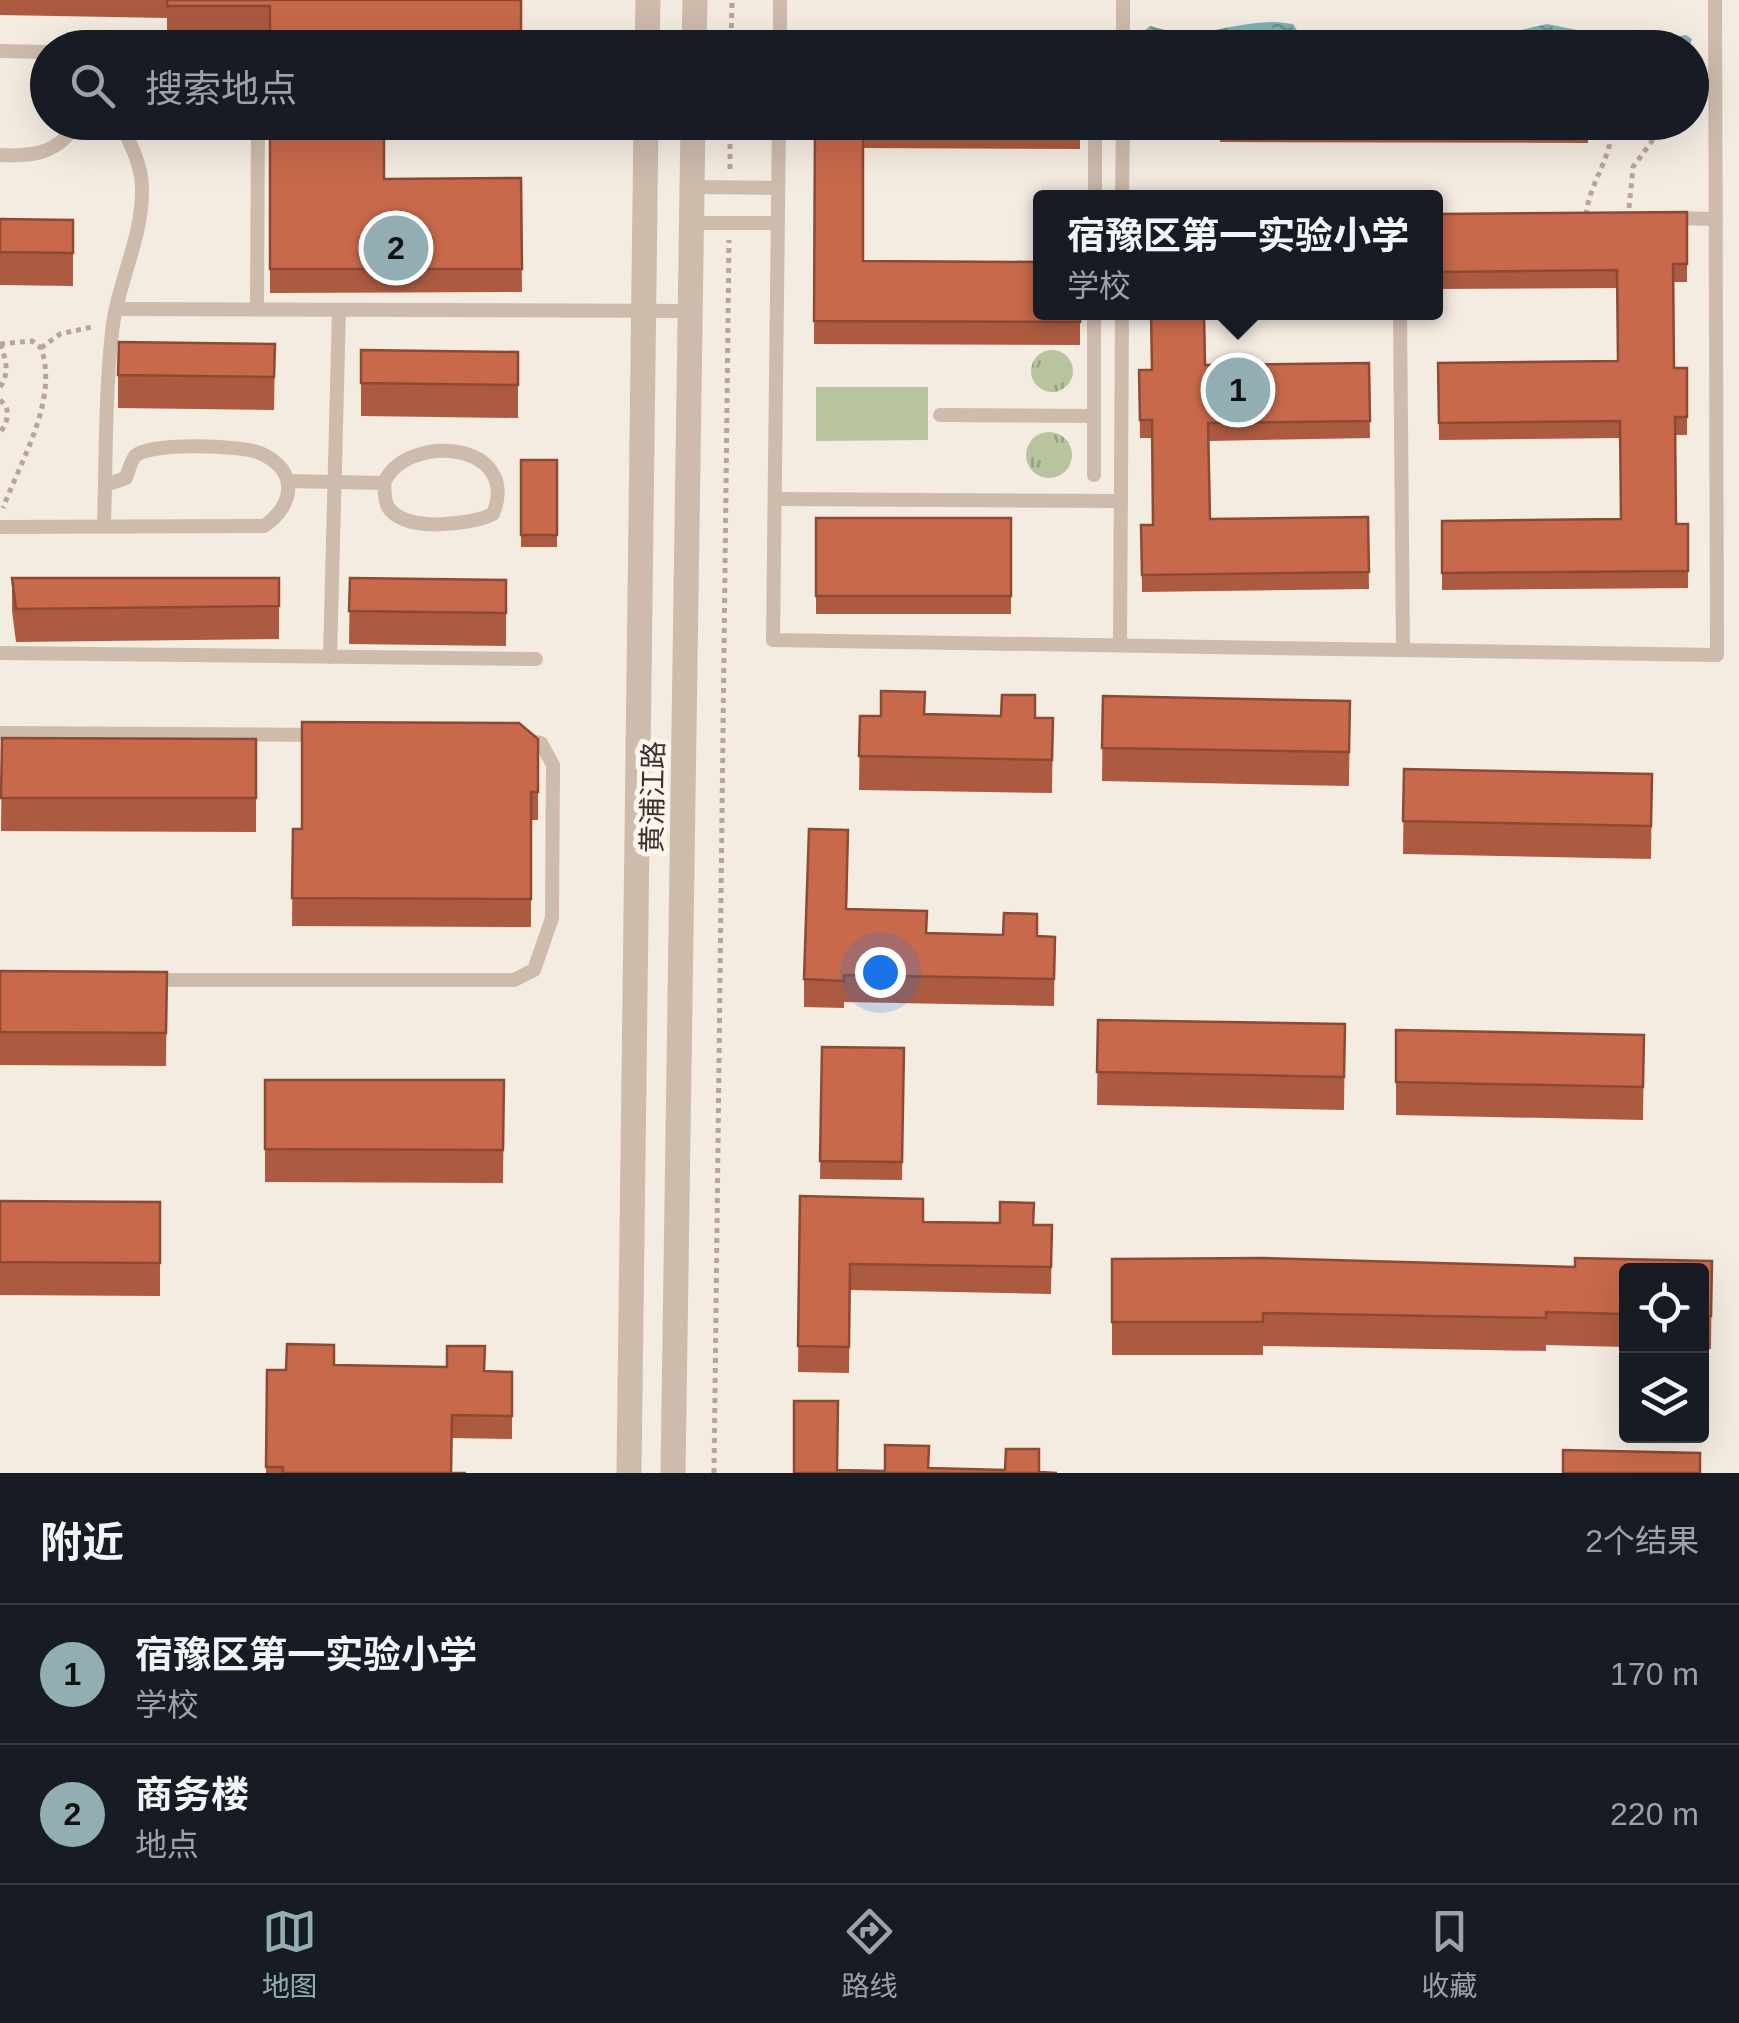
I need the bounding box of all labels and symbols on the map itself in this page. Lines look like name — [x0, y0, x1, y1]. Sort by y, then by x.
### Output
pin: 2 — [364, 210, 428, 286]
pin: 1 — [1206, 352, 1270, 428]
street label: 黄浦江路 — [637, 741, 669, 853]
your location — [855, 947, 906, 998]

